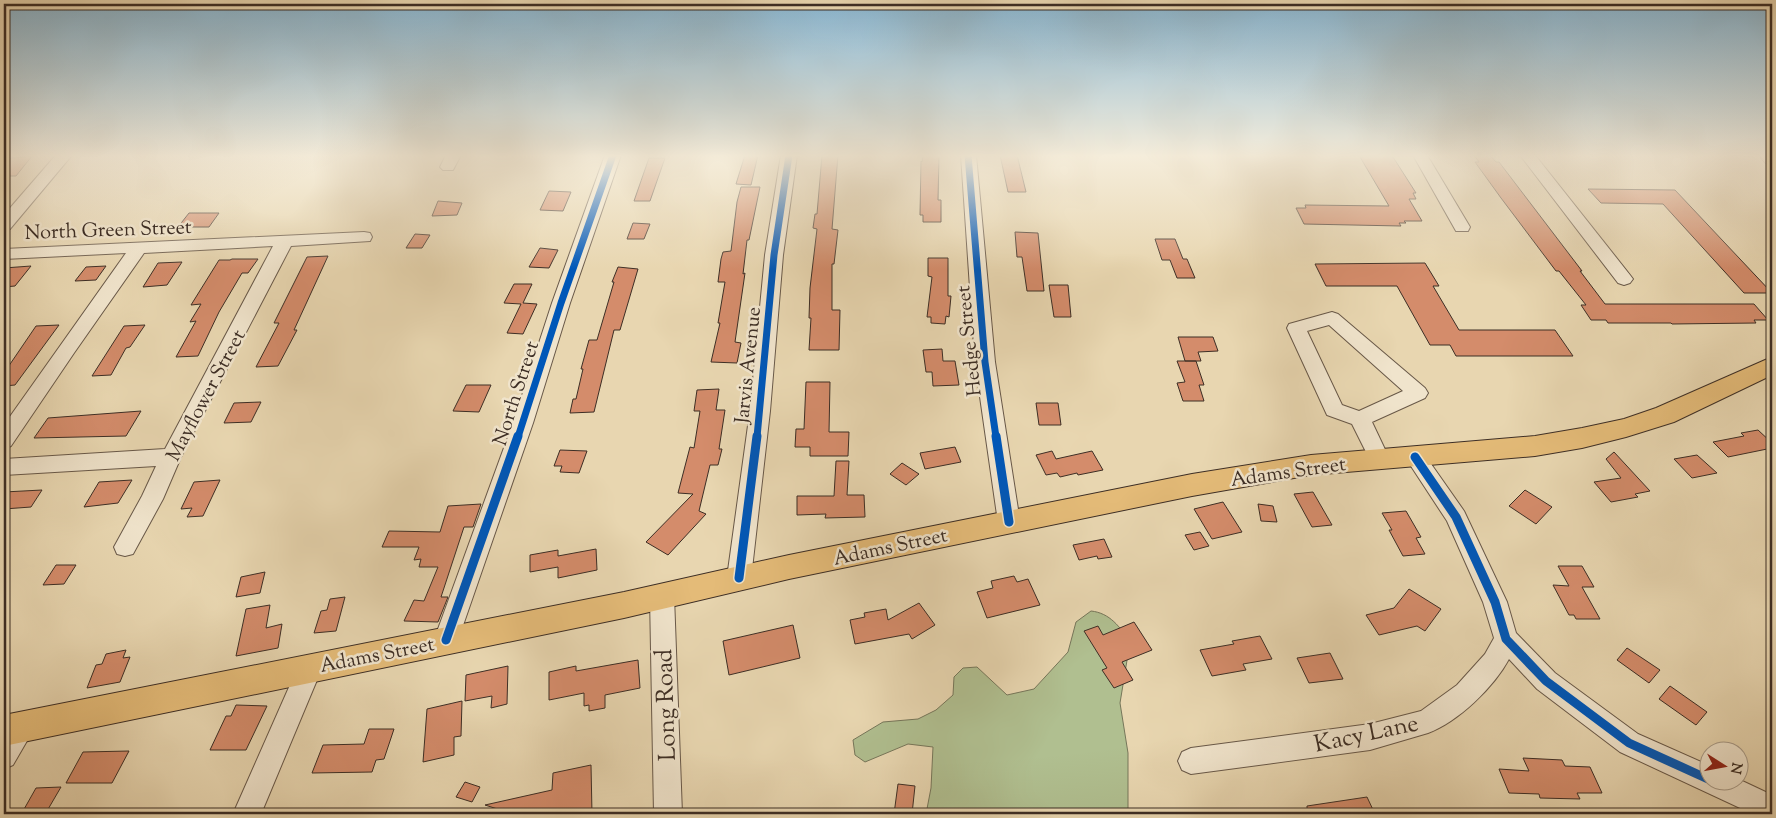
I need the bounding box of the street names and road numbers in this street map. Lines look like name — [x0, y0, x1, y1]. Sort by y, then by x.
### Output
street label: North Green Street — [24, 214, 192, 249]
street label: Hedge Street — [950, 284, 991, 398]
street label: Jarvis Avenue — [729, 305, 770, 426]
street label: Mayflower Street — [160, 325, 254, 467]
street label: North Street — [487, 338, 548, 450]
street label: Adams Street — [1229, 451, 1348, 496]
street label: Adams Street — [831, 522, 950, 575]
street label: Adams Street — [318, 631, 437, 682]
street label: Long Road — [648, 648, 686, 762]
street label: Kacy Lane — [1311, 707, 1422, 763]

